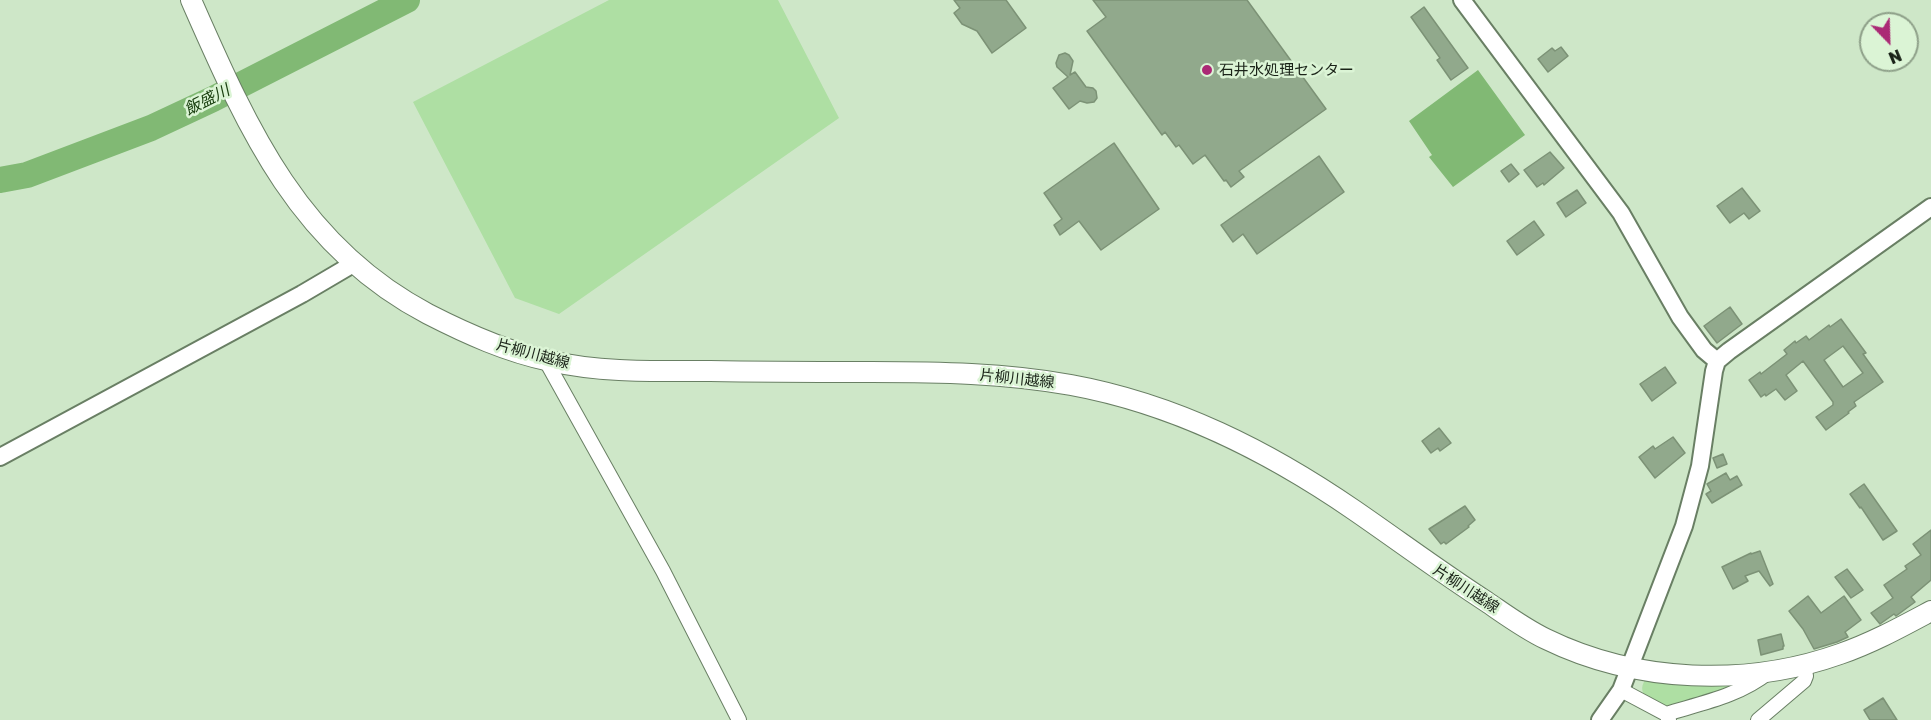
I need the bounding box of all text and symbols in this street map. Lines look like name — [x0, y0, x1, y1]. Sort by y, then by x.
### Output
north arrow — [1859, 12, 1919, 72]
text: N — [1886, 45, 1905, 68]
place label: 石井水処理センター — [1219, 61, 1354, 79]
marker: 石井水処理センター — [1200, 63, 1214, 77]
water label: 飯盛川 — [181, 81, 233, 119]
street label: 片柳川越線 — [494, 336, 572, 372]
street label: 片柳川越線 — [979, 366, 1055, 392]
street label: 片柳川越線 — [1430, 561, 1502, 617]

